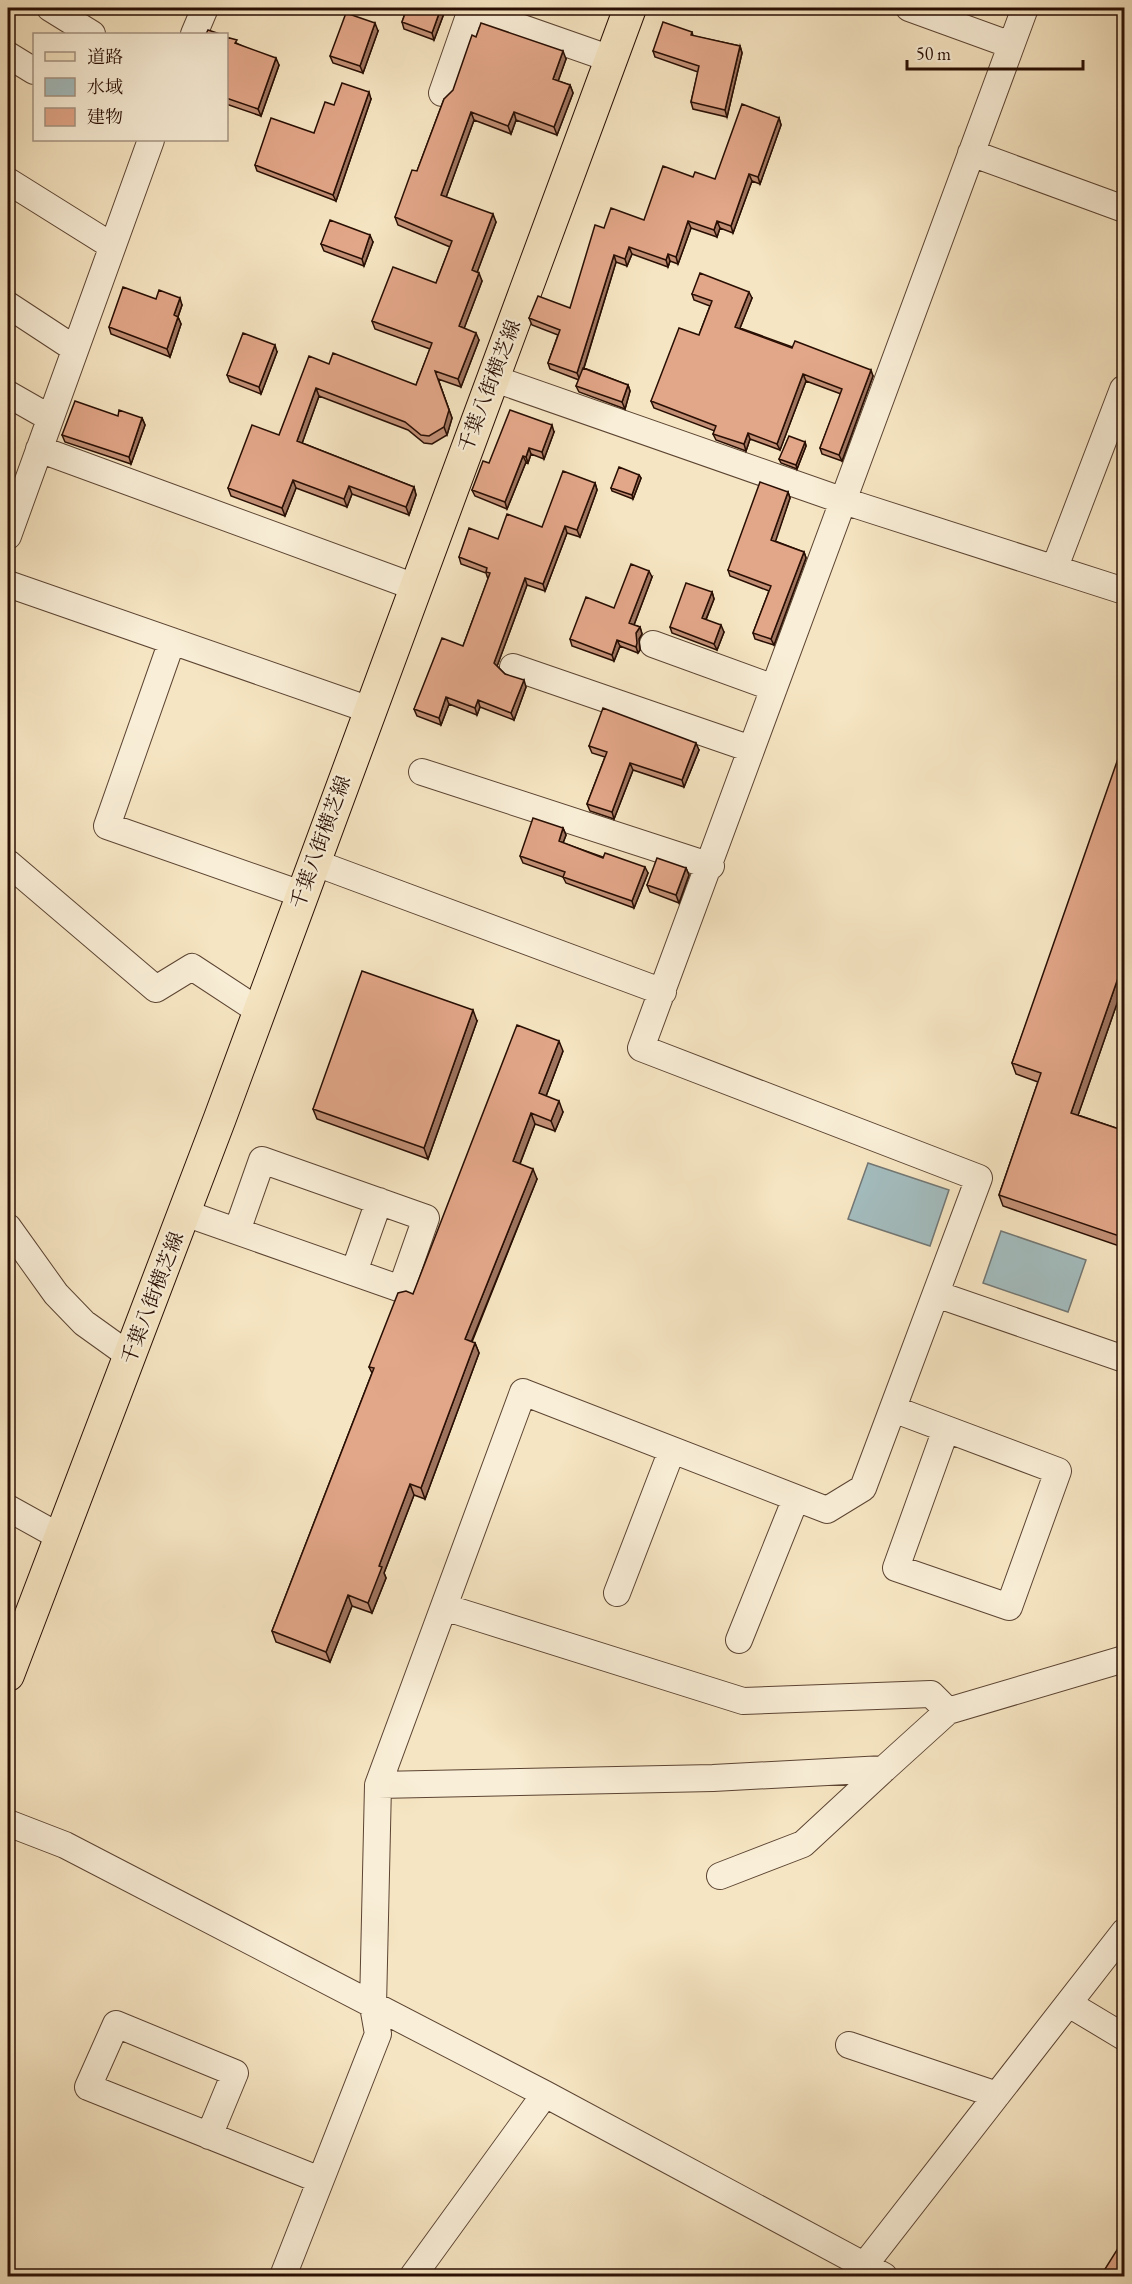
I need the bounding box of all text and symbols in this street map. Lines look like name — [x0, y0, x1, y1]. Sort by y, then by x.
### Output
legend — [33, 33, 228, 141]
scale bar — [907, 33, 1082, 71]
text: 50 m — [916, 42, 951, 65]
text: 道路 — [87, 45, 123, 68]
text: 水域 — [87, 75, 123, 98]
text: 建物 — [87, 105, 123, 128]
street label: 千葉八街横芝線 — [452, 316, 526, 456]
street label: 千葉八街横芝線 — [284, 772, 356, 912]
street label: 千葉八街横芝線 — [115, 1228, 189, 1368]

